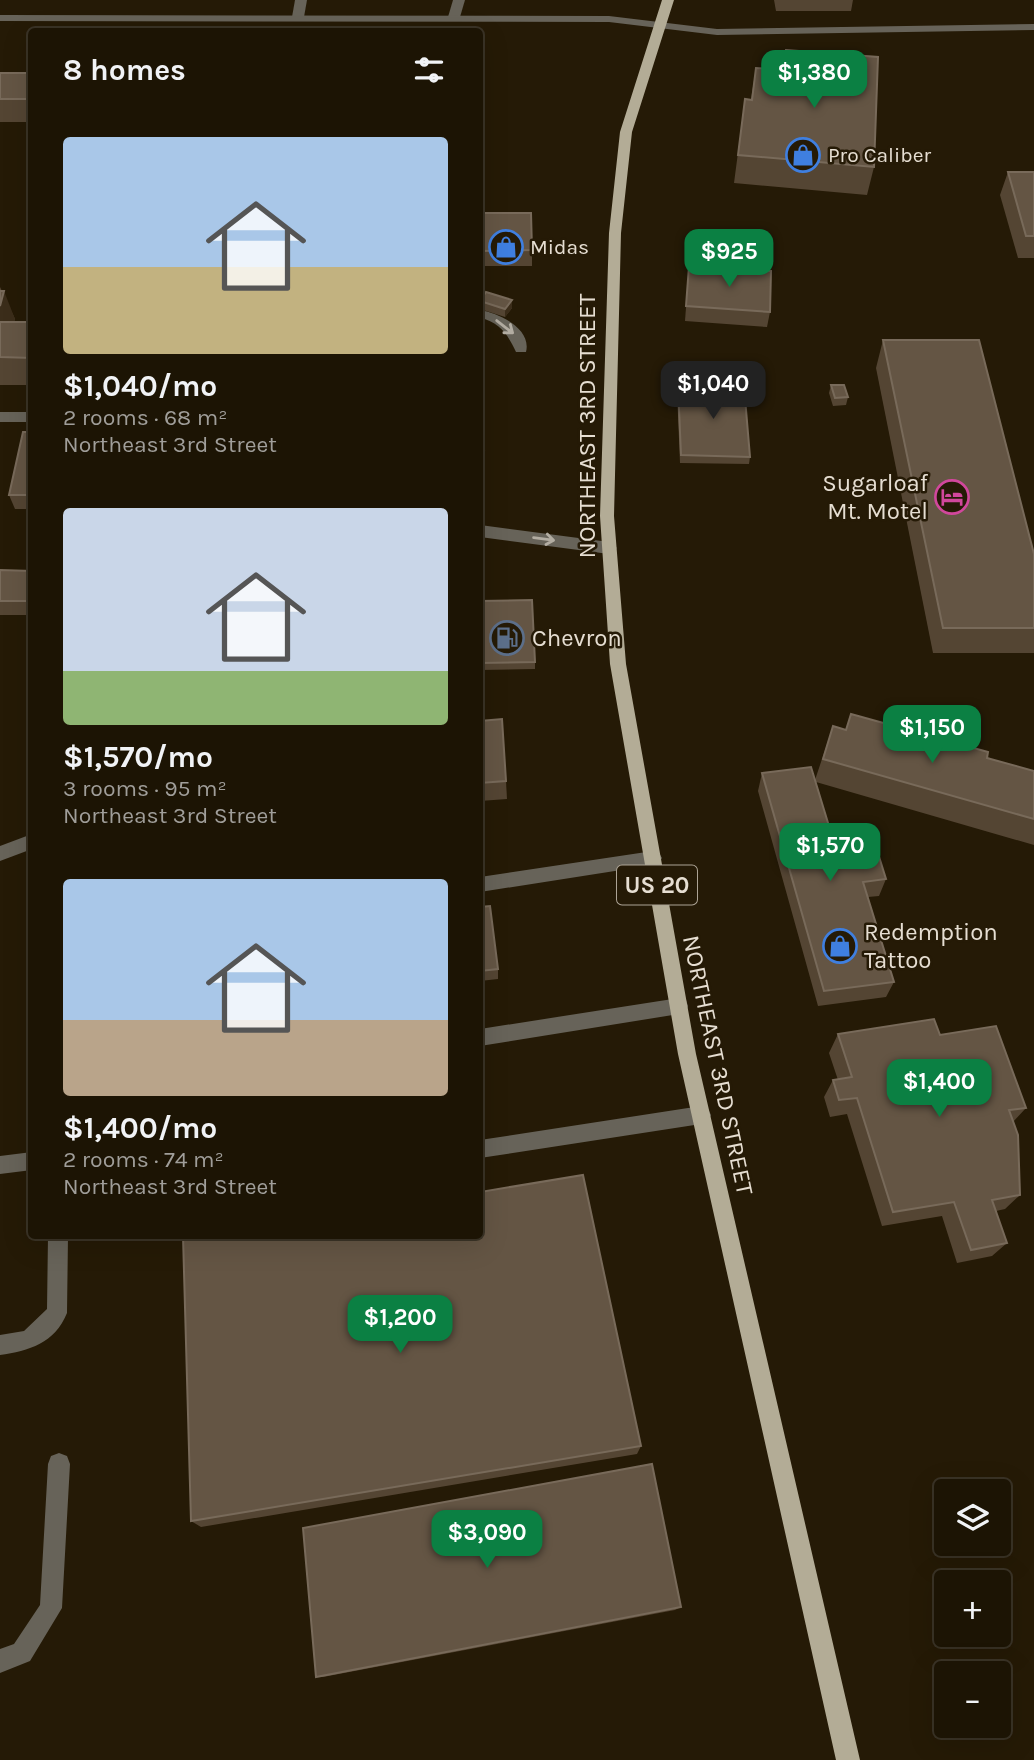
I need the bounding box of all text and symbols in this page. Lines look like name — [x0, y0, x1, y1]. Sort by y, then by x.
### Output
pin: $1,380 — [757, 50, 871, 110]
icon: filters — [410, 51, 448, 89]
text: 8 homes — [63, 52, 186, 88]
text: $1,380 — [777, 59, 851, 86]
shop icon: Pro Caliber — [784, 136, 822, 174]
place label: Pro Caliber — [828, 143, 931, 167]
icon: home — [193, 183, 319, 309]
shop icon: Midas — [487, 228, 525, 266]
pin: $925 — [688, 230, 770, 289]
place label: Midas — [530, 235, 589, 259]
text: $925 — [700, 238, 758, 265]
street label: NORTHEAST 3RD STREET — [573, 294, 601, 558]
one-way arrow — [495, 319, 513, 334]
pin: $1,040 — [656, 362, 770, 421]
text: $1,040/mo — [63, 368, 217, 404]
text: $1,040 — [677, 370, 749, 397]
text: 2 rooms · 68 m² — [63, 404, 227, 431]
text: Northeast 3rd Street — [63, 431, 277, 458]
place label: Sugarloaf Mt. Motel — [822, 469, 929, 525]
hotel icon: Sugarloaf Mt. Motel — [933, 478, 971, 516]
one-way arrow — [533, 533, 555, 546]
icon: home — [193, 554, 319, 680]
fuel station icon: Chevron — [488, 619, 526, 657]
place label: Chevron — [532, 624, 622, 652]
pin: $1,150 — [875, 706, 989, 765]
text: $1,150 — [899, 714, 965, 741]
text: $1,570/mo — [63, 739, 213, 775]
text: 3 rooms · 95 m² — [63, 775, 227, 802]
text: Northeast 3rd Street — [63, 802, 277, 829]
pin: $1,570 — [773, 824, 887, 883]
text: $1,570 — [795, 832, 865, 859]
road number: US 20 — [617, 866, 697, 904]
place label: Redemption Tattoo — [864, 918, 998, 974]
icon: home — [193, 925, 319, 1051]
shop icon: Redemption Tattoo — [821, 927, 859, 965]
street label: NORTHEAST 3RD STREET — [677, 933, 759, 1197]
pin: $1,400 — [882, 1060, 996, 1119]
text: $1,400 — [903, 1068, 975, 1095]
text: $1,400/mo — [63, 1110, 217, 1146]
text: 2 rooms · 74 m² — [63, 1146, 224, 1173]
text: Northeast 3rd Street — [63, 1173, 277, 1200]
pin: $1,200 — [343, 1296, 457, 1355]
text: $1,200 — [364, 1304, 436, 1331]
map controls — [934, 1479, 1011, 1738]
button: layers — [934, 1479, 1011, 1556]
pin: $3,090 — [430, 1510, 544, 1570]
text: $3,090 — [447, 1519, 527, 1546]
button: + — [934, 1570, 1011, 1647]
button: − — [934, 1661, 1011, 1738]

